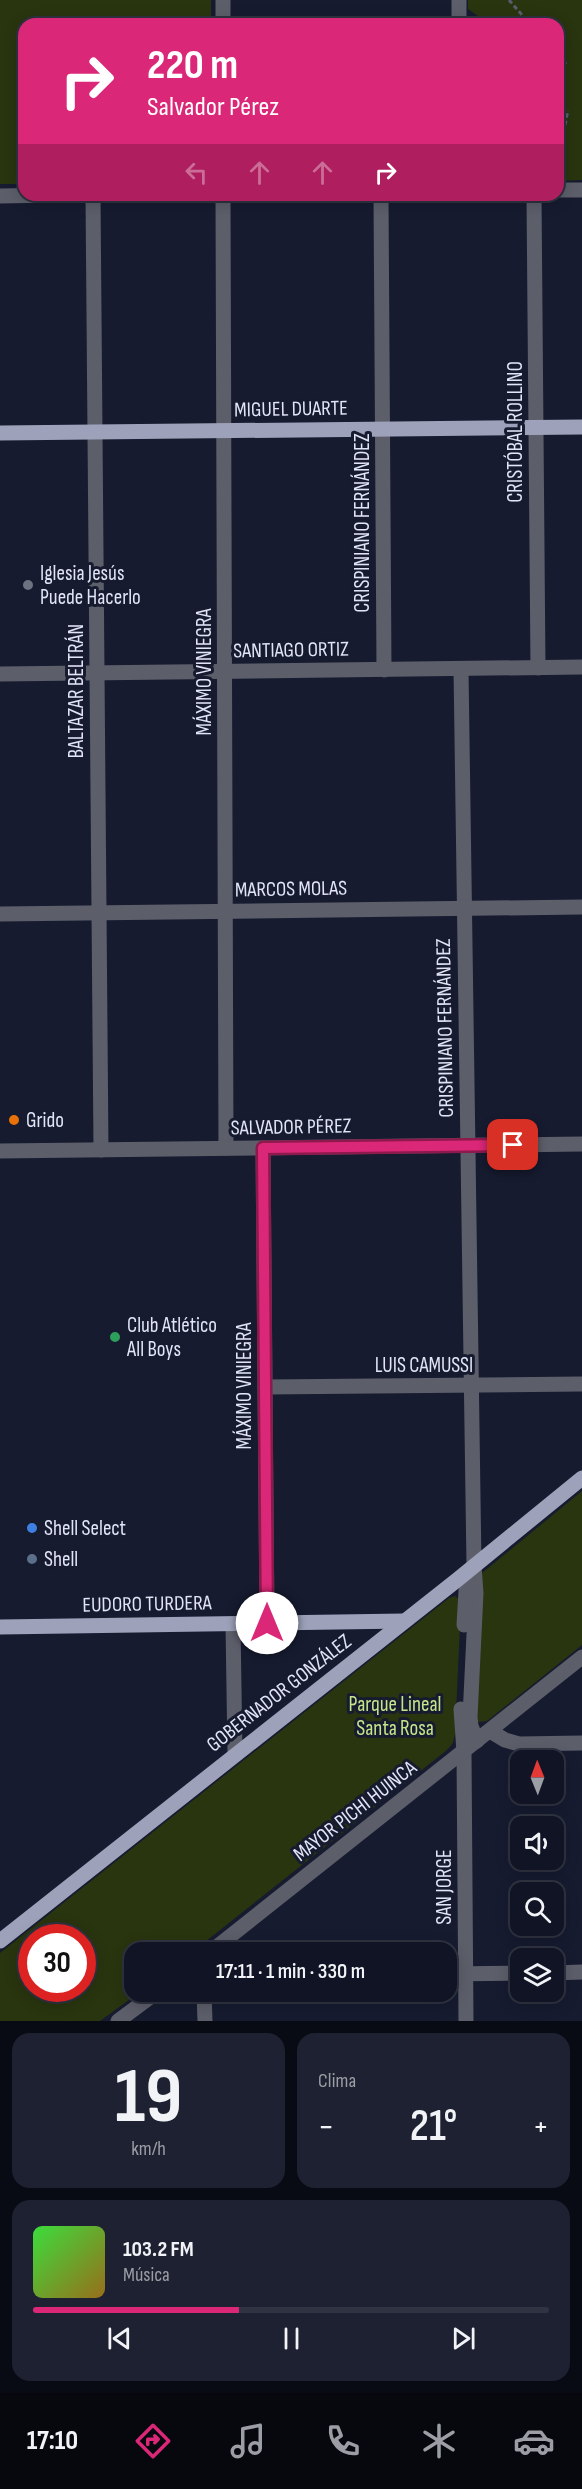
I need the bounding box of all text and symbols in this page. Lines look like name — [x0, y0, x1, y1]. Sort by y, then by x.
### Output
text: 220 m — [147, 40, 238, 91]
icon: right — [48, 42, 126, 120]
text: Salvador Pérez — [147, 91, 279, 123]
icon: left — [180, 156, 213, 189]
icon: ahead — [243, 156, 276, 189]
icon: ahead — [306, 156, 339, 189]
icon: right — [369, 156, 402, 189]
street label: CRISTÓBAL ROLLINO — [503, 361, 528, 503]
street label: MIGUEL DUARTE — [234, 396, 348, 422]
street label: CRISPINIANO FERNÁNDEZ — [350, 433, 375, 613]
place label: Iglesia Jesús Puede Hacerlo — [40, 561, 141, 610]
marker: Iglesia Jesús Puede Hacerlo — [21, 578, 35, 592]
street label: MÁXIMO VINIEGRA — [192, 608, 217, 735]
street label: BALTAZAR BELTRÁN — [64, 624, 89, 758]
street label: SANTIAGO ORTIZ — [233, 636, 349, 664]
street label: MARCOS MOLAS — [235, 876, 347, 902]
street label: CRISPINIANO FERNÁNDEZ — [431, 938, 459, 1118]
place label: Grido — [26, 1108, 64, 1133]
marker: Grido — [7, 1113, 21, 1127]
street label: SALVADOR PÉREZ — [230, 1113, 352, 1141]
pin — [487, 1119, 538, 1170]
icon: arrive — [496, 1128, 529, 1161]
place label: Club Atlético All Boys — [126, 1313, 217, 1362]
street label: MÁXIMO VINIEGRA — [232, 1322, 257, 1449]
marker: Club Atlético All Boys — [108, 1330, 122, 1344]
street label: LUIS CAMUSSI — [375, 1353, 473, 1378]
place label: Shell Select — [44, 1516, 126, 1541]
marker: Shell Select — [25, 1521, 39, 1535]
place label: Shell — [44, 1547, 78, 1572]
marker: Shell — [25, 1552, 39, 1566]
street label: EUDORO TURDERA — [82, 1590, 213, 1618]
position arrow — [235, 1591, 299, 1655]
street label: GOBERNADOR GONZÁLEZ — [202, 1629, 356, 1757]
park label: Parque Lineal Santa Rosa — [349, 1692, 441, 1741]
north arrow — [510, 1750, 564, 1804]
map controls — [510, 1750, 564, 2002]
street label: MAYOR PICHI HUINCA — [289, 1755, 422, 1867]
button: sound — [510, 1816, 564, 1870]
street label: SAN JORGE — [432, 1849, 457, 1925]
button: search — [510, 1882, 564, 1936]
speed limit sign: 30 — [18, 1924, 96, 2002]
button: layers — [510, 1948, 564, 2002]
text: 17:11 · 1 min · 330 m — [216, 1958, 365, 1985]
text: 19 — [115, 2051, 182, 2144]
text: Clima — [318, 2069, 356, 2093]
text: 21° — [410, 2099, 457, 2154]
text: − — [318, 2107, 334, 2147]
text: + — [533, 2107, 549, 2147]
text: km/h — [131, 2137, 166, 2161]
text: 103.2 FM — [123, 2236, 194, 2263]
text: Música — [123, 2263, 170, 2287]
icon: previous — [103, 2322, 136, 2355]
icon: pause — [275, 2322, 308, 2355]
icon: next — [447, 2322, 480, 2355]
icon: directions — [132, 2420, 174, 2462]
icon: music — [227, 2420, 269, 2462]
icon: phone — [322, 2420, 364, 2462]
icon: climate — [418, 2420, 460, 2462]
icon: car — [513, 2420, 555, 2462]
text: 17:10 — [27, 2425, 78, 2457]

